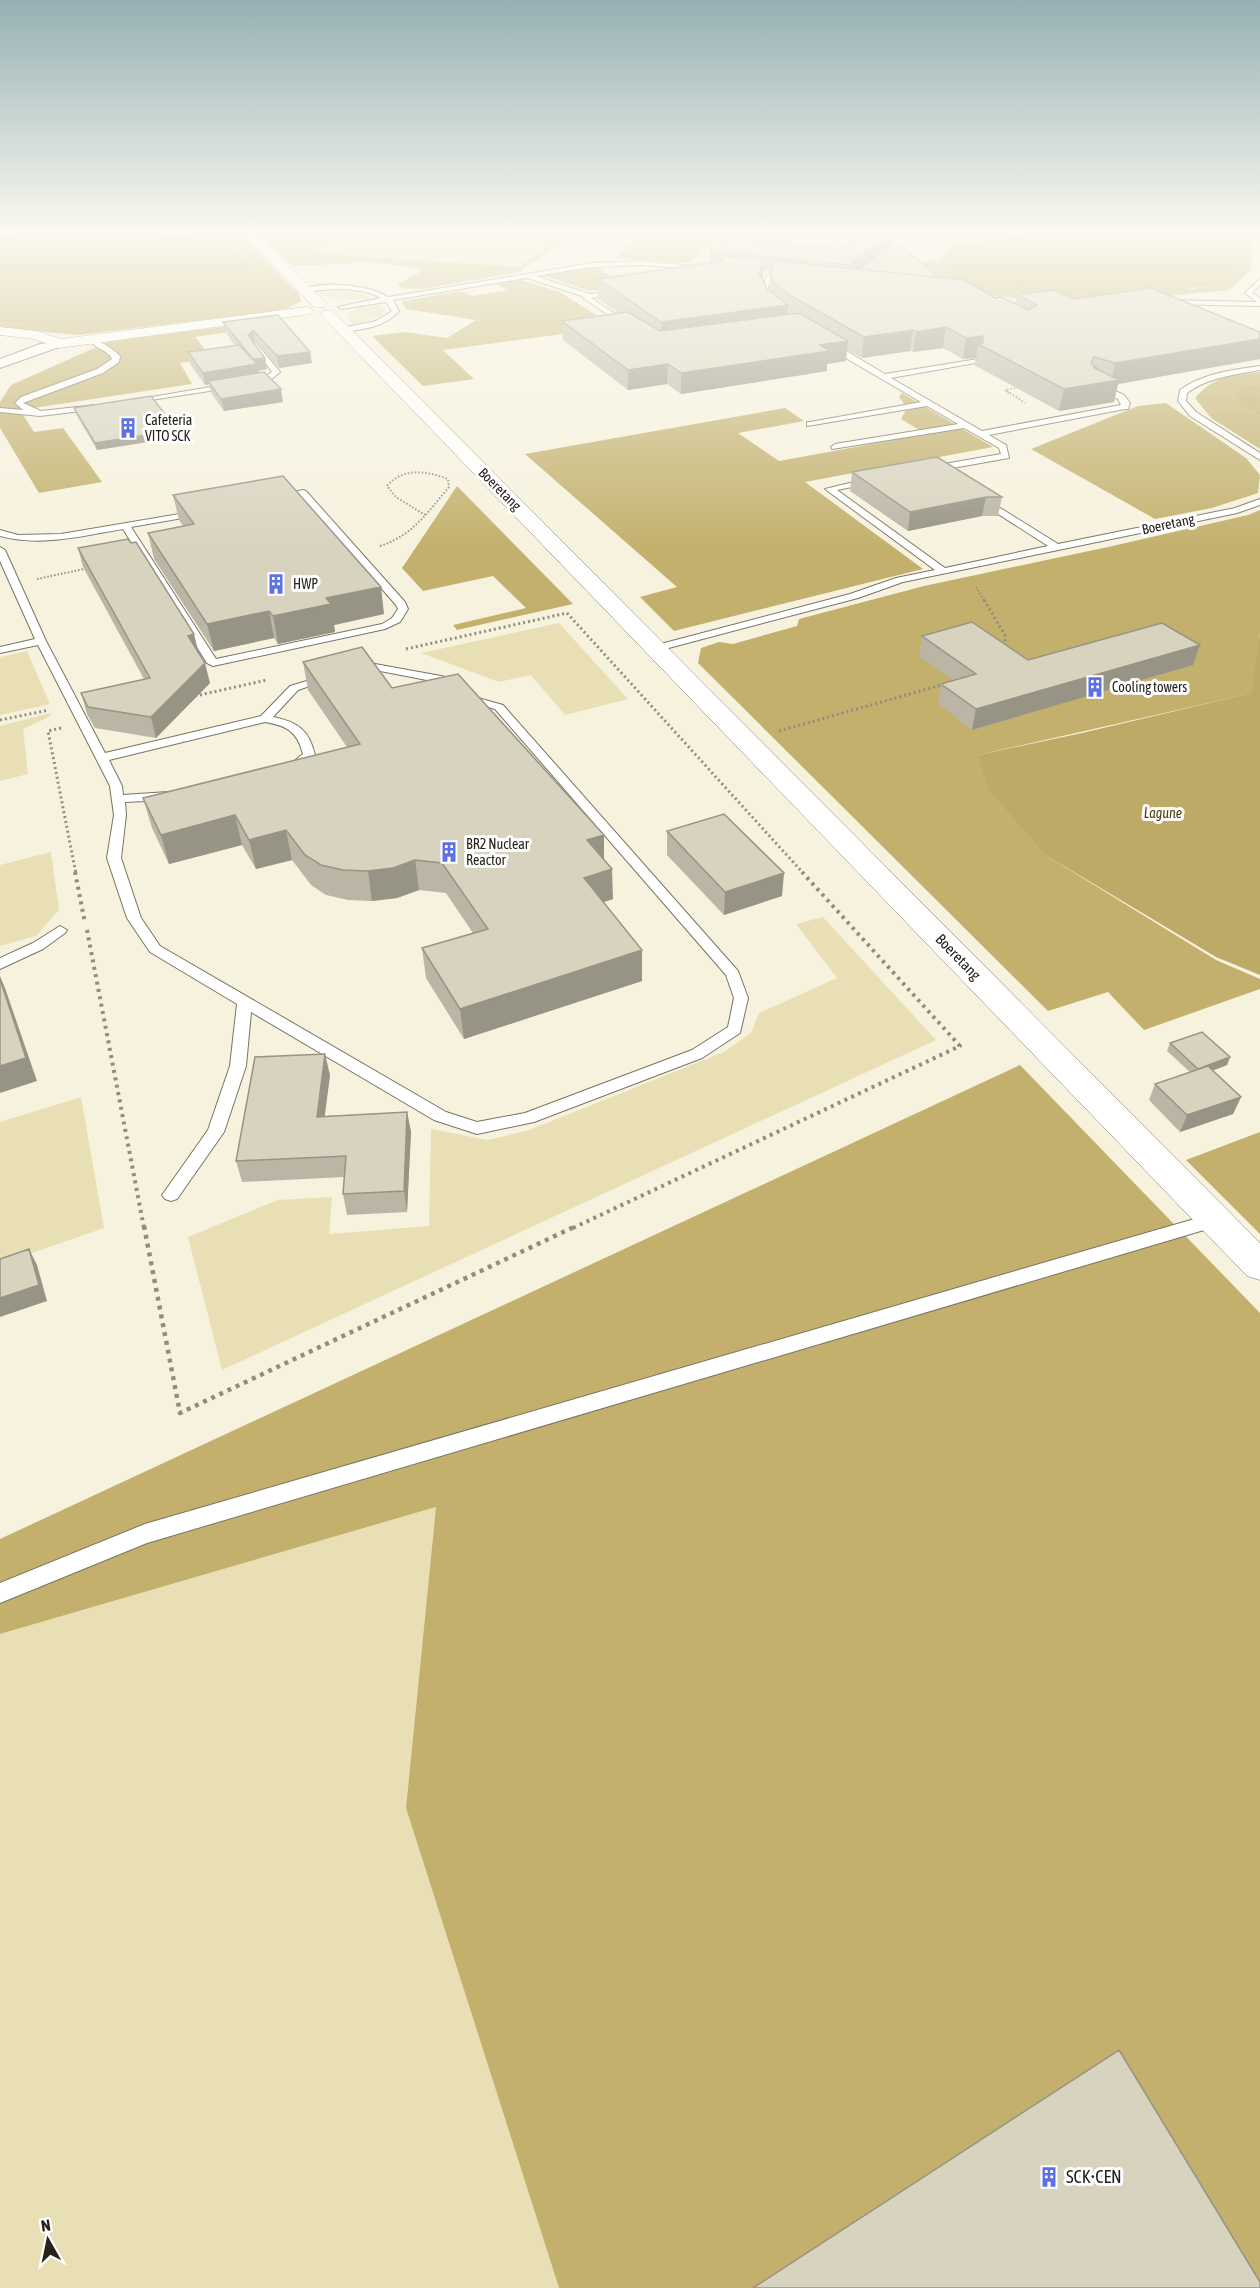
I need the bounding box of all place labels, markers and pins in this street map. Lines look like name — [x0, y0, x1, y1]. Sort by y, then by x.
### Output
place label: Cafeteria VITO SCK — [145, 412, 192, 444]
building icon: Cafeteria VITO SCK — [116, 416, 140, 440]
building icon: HWP — [264, 572, 288, 596]
place label: HWP — [293, 576, 318, 592]
building icon: Cooling towers — [1083, 675, 1107, 699]
place label: Cooling towers — [1112, 679, 1187, 695]
place label: BR2 Nuclear Reactor — [466, 836, 530, 868]
building icon: BR2 Nuclear Reactor — [437, 840, 461, 864]
building icon: SCK•CEN — [1037, 2165, 1061, 2189]
place label: SCK•CEN — [1066, 2166, 1122, 2187]

